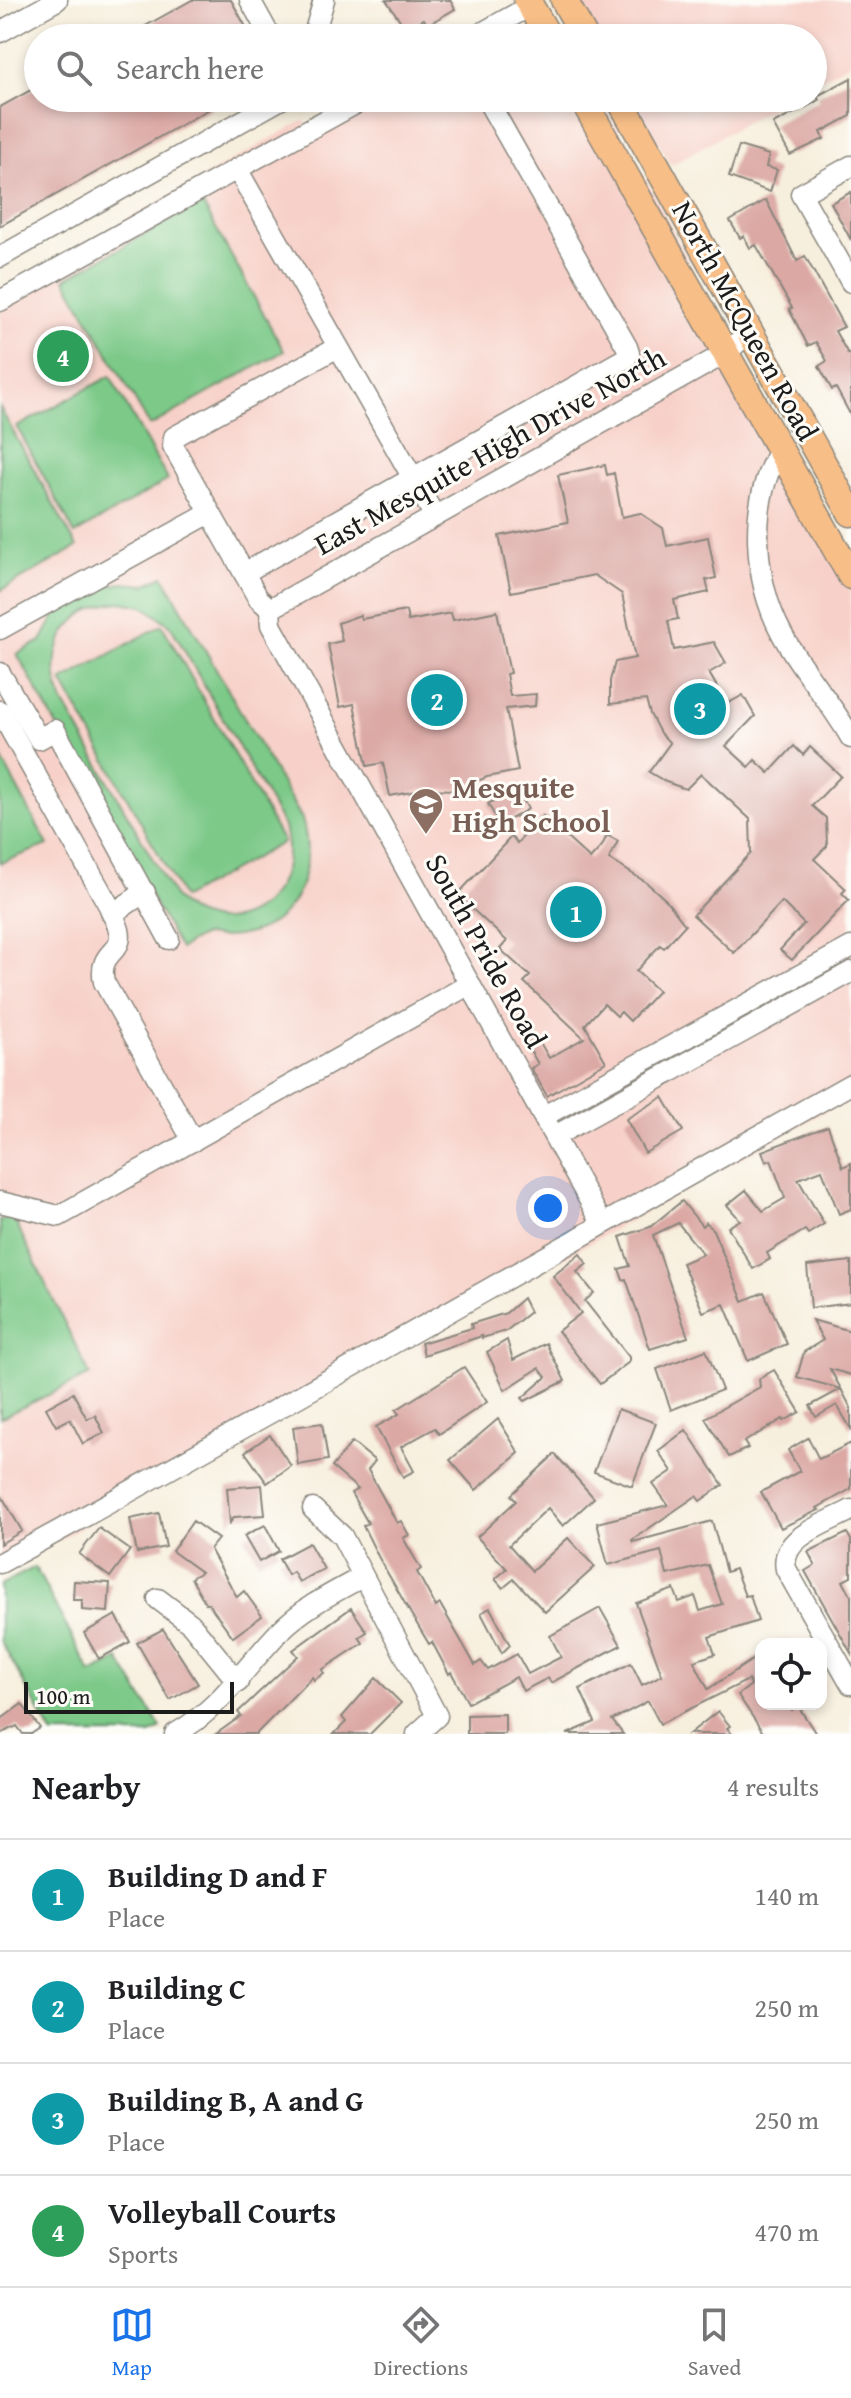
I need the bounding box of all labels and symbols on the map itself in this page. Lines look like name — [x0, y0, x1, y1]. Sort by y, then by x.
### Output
street label: North McQueen Road — [662, 193, 830, 448]
pin: 4 — [37, 326, 89, 386]
street label: East Mesquite High Drive North — [306, 335, 674, 565]
pin: 2 — [411, 670, 463, 730]
pin: 3 — [674, 679, 726, 739]
place label: Mesquite High School — [452, 765, 610, 843]
school or university icon: Mesquite High School — [407, 786, 445, 836]
street label: South Pride Road — [415, 845, 559, 1056]
pin: 1 — [550, 882, 602, 942]
your location — [528, 1188, 568, 1228]
scale bar — [24, 1678, 234, 1714]

